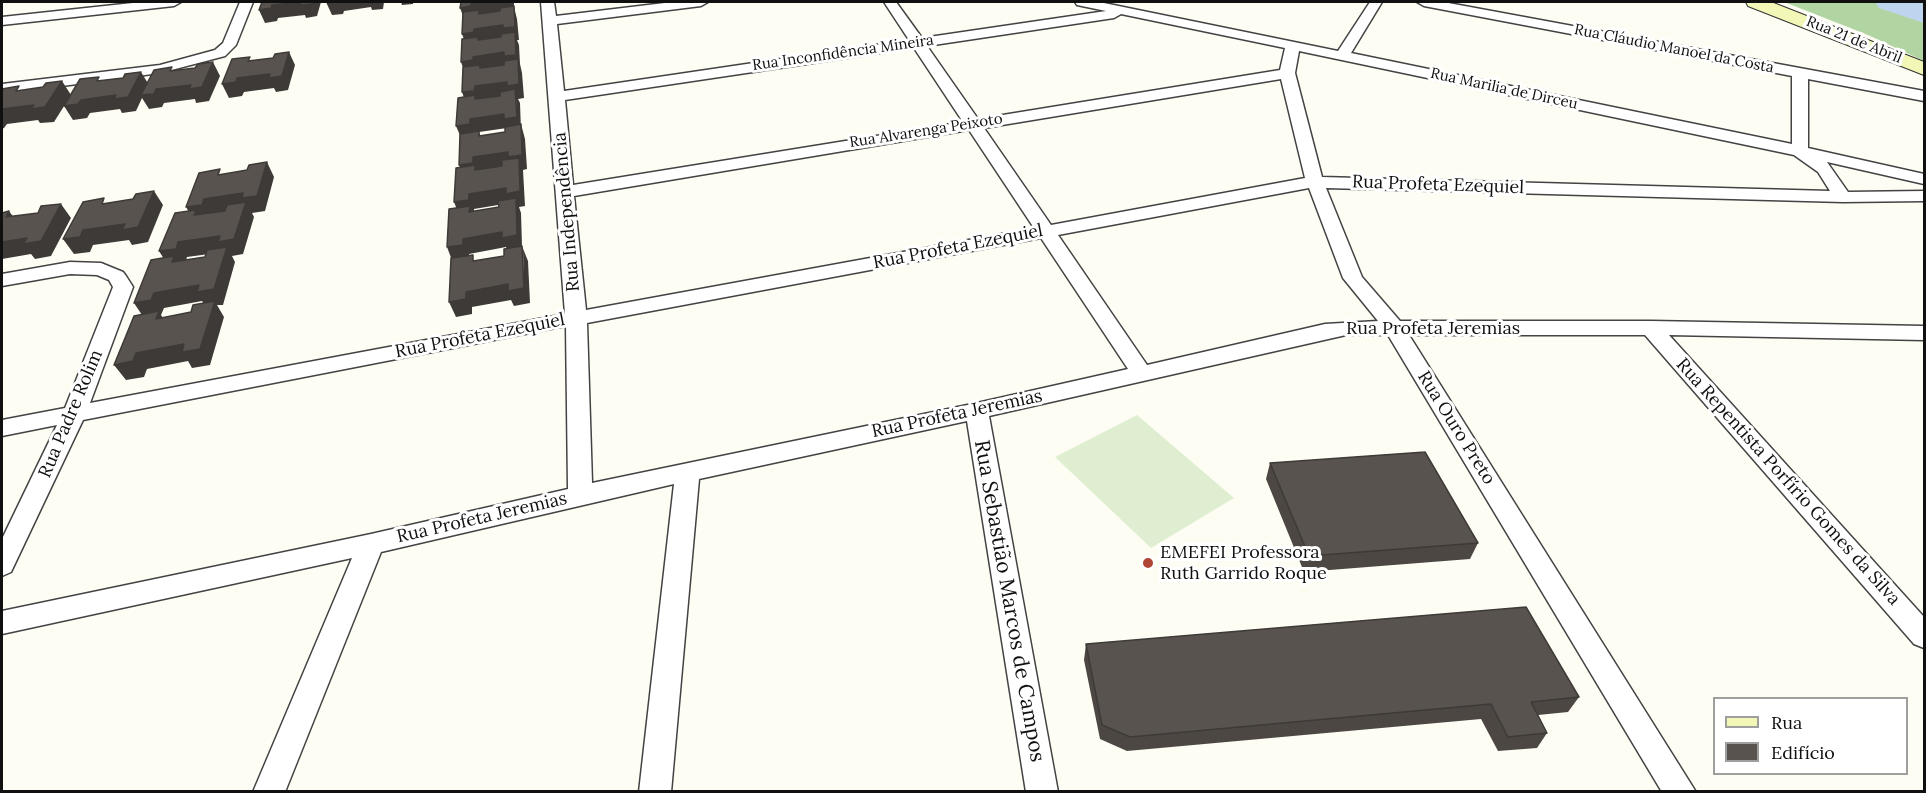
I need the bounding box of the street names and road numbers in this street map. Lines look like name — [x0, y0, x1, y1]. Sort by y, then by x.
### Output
street label: Rua 21 de Abril — [1804, 13, 1904, 67]
street label: Rua Cláudio Manoel da Costa — [1573, 21, 1775, 77]
street label: Rua Inconfidência Mineira — [751, 31, 935, 75]
street label: Rua Marilia de Dirceu — [1429, 65, 1579, 113]
street label: Rua Alvarenga Peixoto — [848, 110, 1004, 152]
street label: Rua Independência — [549, 131, 585, 293]
street label: Rua Profeta Ezequiel — [1351, 171, 1525, 199]
street label: Rua Profeta Ezequiel — [871, 220, 1045, 274]
street label: Rua Profeta Ezequiel — [393, 309, 567, 363]
street label: Rua Profeta Jeremias — [1346, 318, 1520, 340]
street label: Rua Padre Rolim — [34, 347, 108, 481]
street label: Rua Repentista Porfírio Gomes da Silva — [1671, 354, 1905, 610]
street label: Rua Ouro Preto — [1412, 367, 1500, 489]
street label: Rua Profeta Jeremias — [870, 385, 1044, 443]
street label: Rua Sebastião Marcos de Campos — [968, 438, 1050, 764]
street label: Rua Profeta Jeremias — [395, 488, 569, 548]

